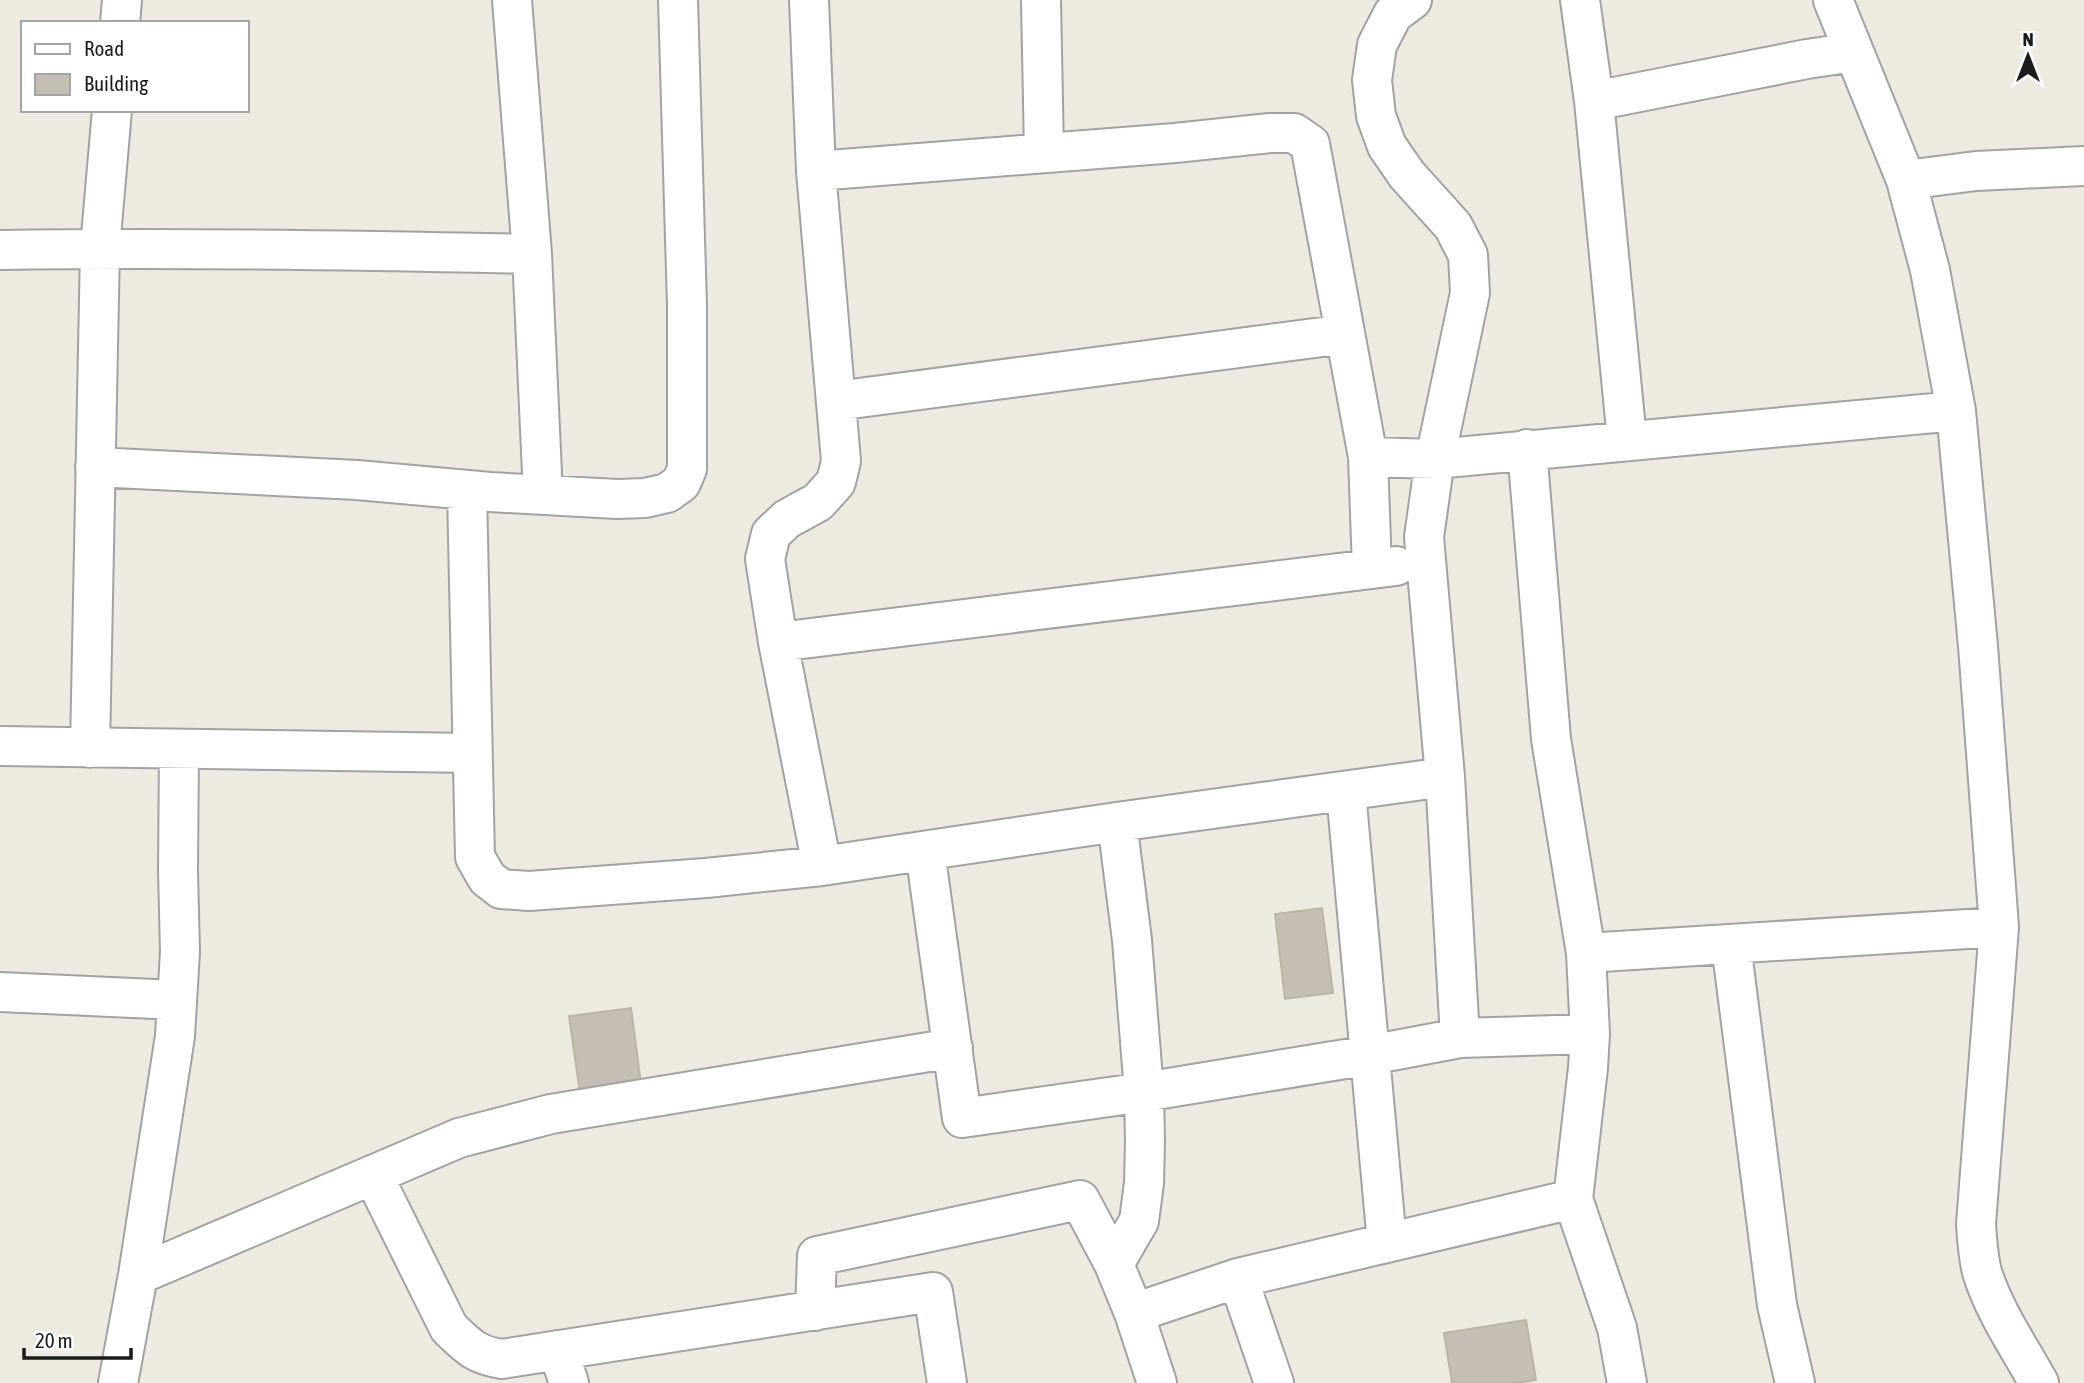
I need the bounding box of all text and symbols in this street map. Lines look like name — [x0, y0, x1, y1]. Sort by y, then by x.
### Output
legend — [21, 21, 248, 112]
north arrow — [1993, 21, 2063, 91]
text: N — [2022, 28, 2034, 50]
text: Road — [84, 36, 124, 60]
text: Building — [84, 71, 148, 95]
scale bar — [24, 1316, 131, 1360]
text: 20 m — [35, 1328, 73, 1352]

